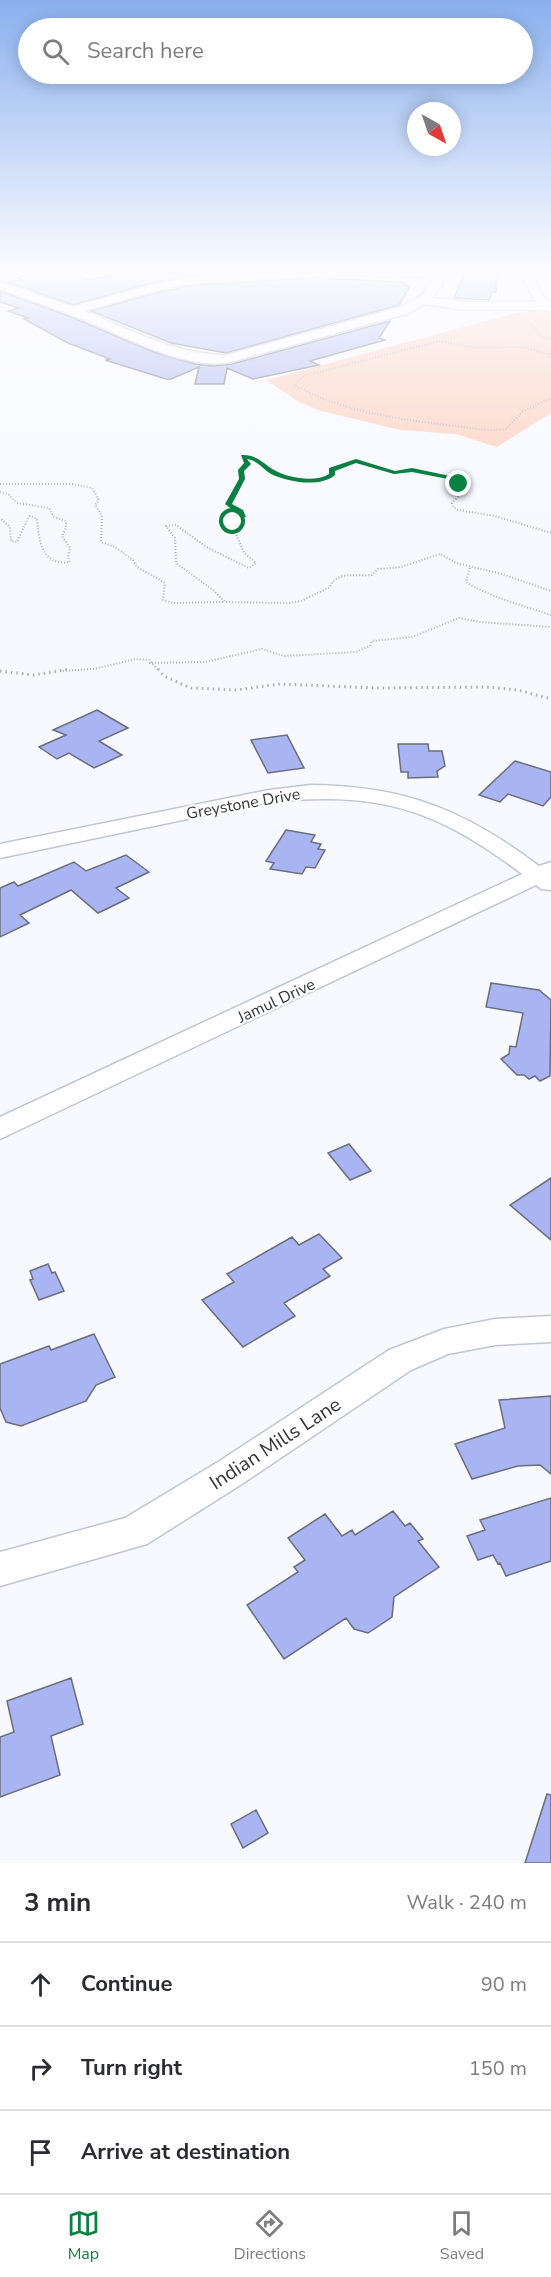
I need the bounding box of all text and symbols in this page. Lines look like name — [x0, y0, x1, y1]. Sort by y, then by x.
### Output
search box — [18, 18, 533, 84]
icon: search — [39, 35, 72, 68]
text: Search here — [87, 36, 204, 66]
north arrow — [407, 102, 461, 156]
route end — [445, 470, 471, 496]
route start — [219, 508, 245, 534]
street label: Greystone Drive — [184, 783, 302, 825]
street label: Jamul Drive — [233, 973, 319, 1029]
street label: Indian Mills Lane — [204, 1391, 346, 1496]
text: 3 min — [24, 1885, 91, 1920]
text: Walk · 240 m — [407, 1889, 527, 1916]
icon: ahead — [24, 1968, 57, 2001]
text: Continue — [81, 1969, 172, 1999]
text: 90 m — [481, 1971, 527, 1998]
icon: right — [24, 2052, 57, 2085]
text: Turn right — [81, 2053, 182, 2083]
text: 150 m — [469, 2055, 527, 2082]
icon: arrive — [24, 2136, 57, 2169]
text: Arrive at destination — [81, 2137, 290, 2167]
tab: Map — [67, 2207, 100, 2265]
tab: Directions — [234, 2207, 306, 2265]
tab: Saved — [440, 2207, 484, 2265]

